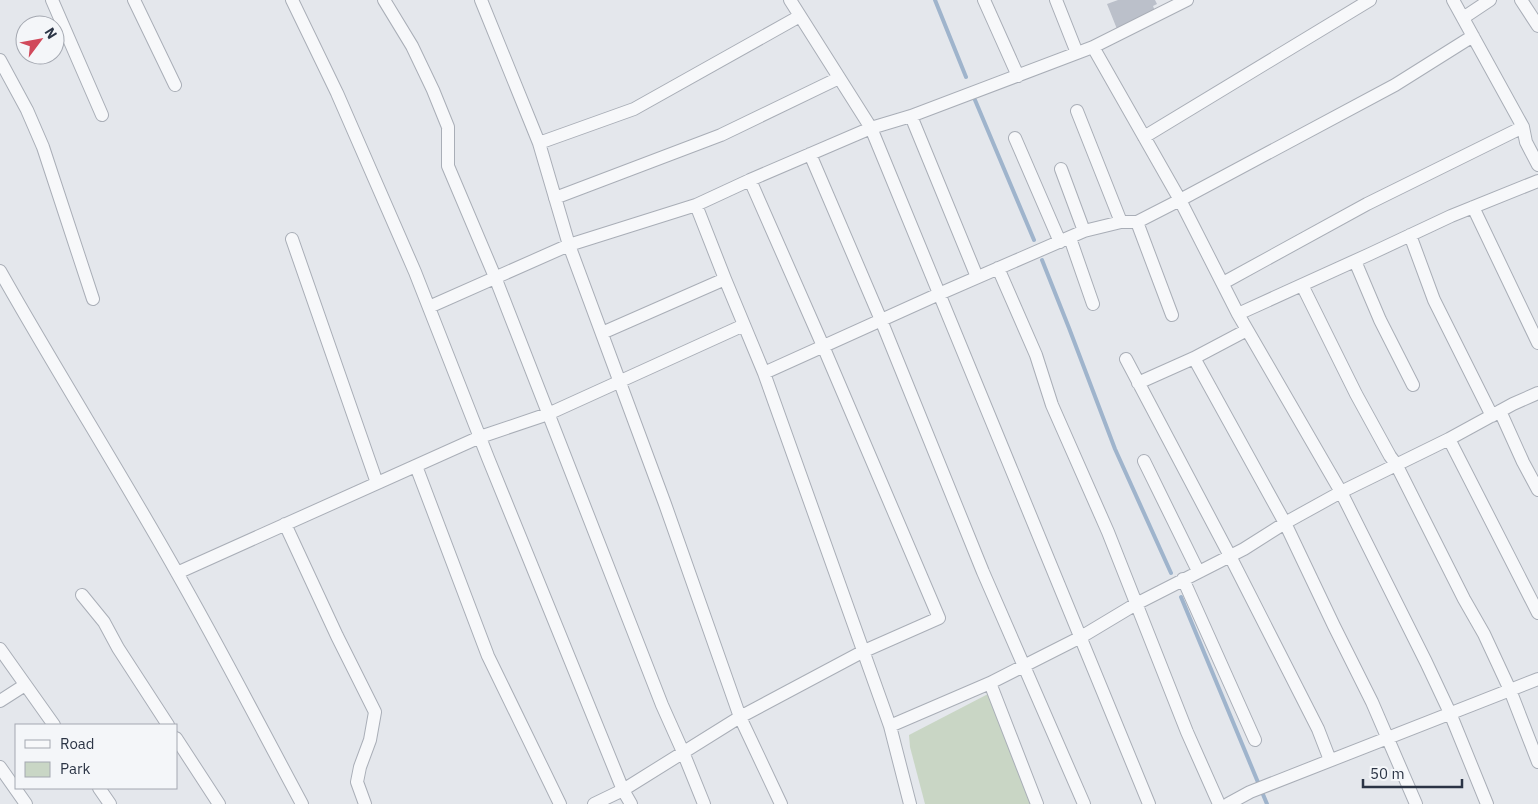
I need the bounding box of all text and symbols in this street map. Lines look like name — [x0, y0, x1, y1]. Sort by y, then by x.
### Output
north arrow — [15, 15, 65, 65]
text: N — [41, 24, 61, 42]
legend — [15, 724, 178, 789]
text: Road — [60, 734, 95, 753]
scale bar — [1363, 756, 1462, 788]
text: Park — [60, 759, 90, 778]
text: 50 m — [1370, 764, 1405, 783]

